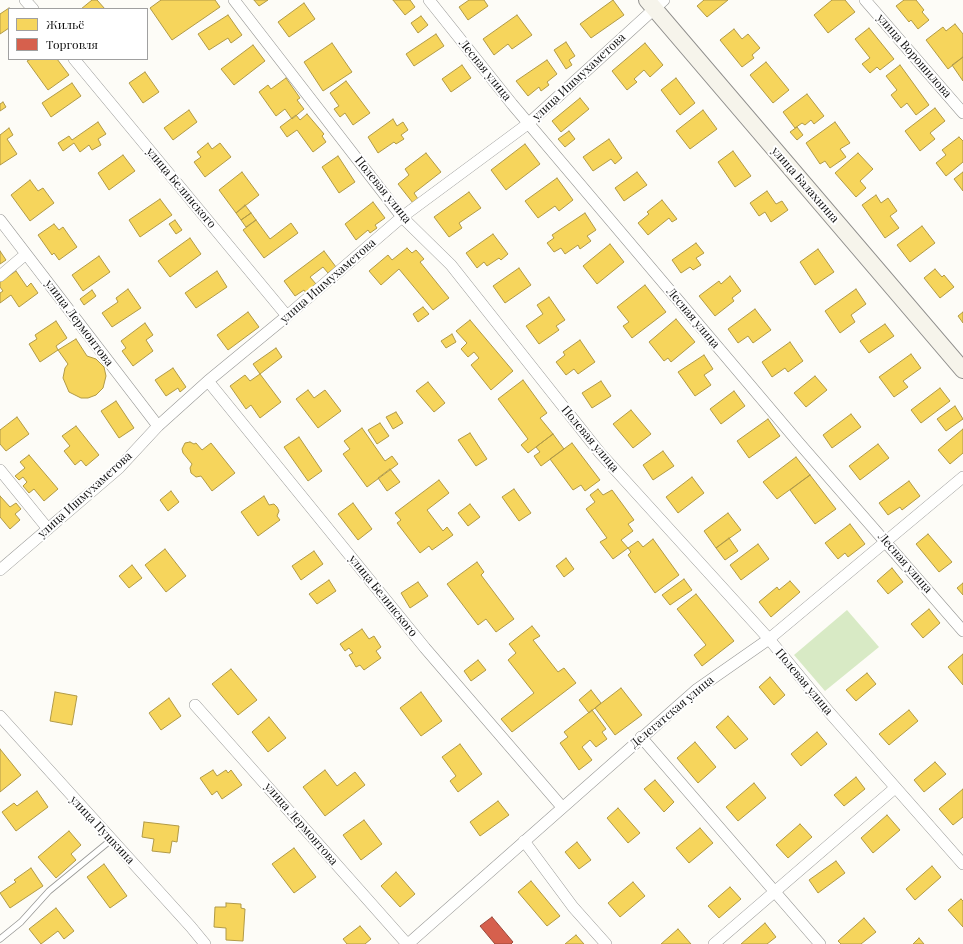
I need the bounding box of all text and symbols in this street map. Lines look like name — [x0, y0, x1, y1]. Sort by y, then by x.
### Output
legend — [8, 8, 148, 60]
street label: улица Ворошилова — [874, 11, 954, 101]
text: Жильё — [46, 16, 84, 32]
street label: улица Ишмухаметова — [529, 30, 629, 124]
text: Торговля — [46, 36, 98, 52]
street label: Лесная улица — [456, 36, 514, 104]
street label: улица Балахнина — [768, 144, 842, 226]
street label: улица Белинского — [143, 145, 219, 231]
street label: Полевая улица — [352, 154, 414, 226]
street label: улица Ишмухаметова — [277, 236, 379, 326]
street label: улица Лермонтова — [42, 277, 116, 369]
street label: Лесная улица — [663, 285, 723, 351]
street label: Полевая улица — [558, 403, 622, 475]
street label: улица Ишмухаметова — [35, 449, 135, 541]
street label: Лесная улица — [875, 530, 935, 596]
street label: улица Белинского — [346, 552, 420, 640]
street label: Полевая улица — [772, 646, 836, 718]
street label: Делегатская улица — [627, 673, 717, 751]
street label: улица Лермонтова — [261, 780, 341, 868]
street label: улица Пушкина — [67, 793, 137, 867]

